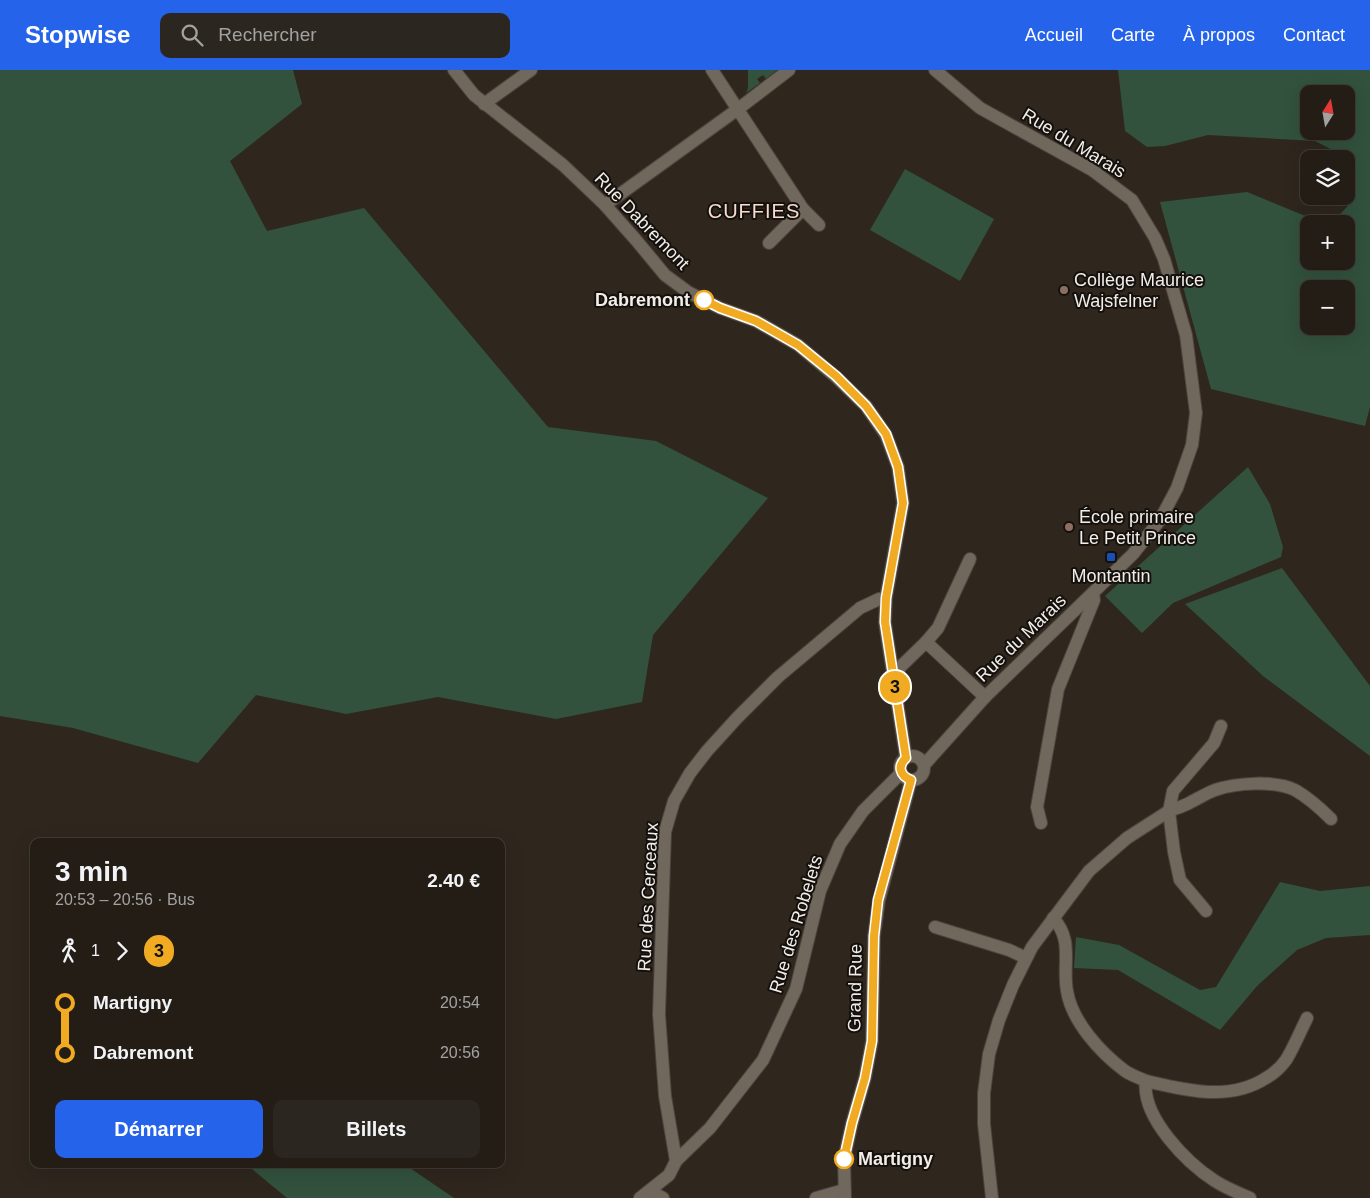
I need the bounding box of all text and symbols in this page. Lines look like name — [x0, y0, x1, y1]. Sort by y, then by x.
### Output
search box — [160, 13, 510, 58]
text: Stopwise — [25, 21, 130, 48]
icon: search — [178, 21, 206, 49]
text: Rechercher — [218, 24, 317, 45]
text: Accueil — [1025, 25, 1083, 45]
text: Carte — [1111, 25, 1155, 45]
text: À propos — [1183, 25, 1255, 45]
text: Contact — [1283, 25, 1345, 45]
north arrow — [1300, 85, 1355, 140]
map controls — [1300, 85, 1355, 335]
street label: Rue du Marais — [1019, 104, 1129, 182]
button: layers — [1300, 150, 1355, 205]
street label: Rue Dabremont — [591, 168, 693, 274]
district label: CUFFIES — [708, 200, 800, 222]
button: + — [1300, 215, 1355, 270]
place label: Collège Maurice Wajsfelner — [1074, 270, 1204, 311]
button: − — [1300, 280, 1355, 335]
marker: Collège Maurice Wajsfelner — [1058, 284, 1070, 296]
place label: Dabremont — [595, 290, 690, 310]
marker: Dabremont — [694, 290, 714, 310]
place label: École primaire Le Petit Prince — [1079, 507, 1196, 548]
marker: École primaire Le Petit Prince — [1063, 521, 1075, 533]
marker: Montantin — [1105, 551, 1117, 563]
place label: Montantin — [1071, 566, 1151, 586]
street label: Rue du Marais — [972, 590, 1070, 686]
line badge: 3 — [879, 671, 911, 703]
text: 3 — [890, 677, 900, 697]
street label: Rue des Cerceaux — [634, 822, 662, 972]
street label: Rue des Robelets — [766, 853, 826, 995]
text: 3 min — [55, 856, 128, 887]
text: 2.40 € — [427, 870, 480, 891]
text: 20:53 – 20:56 · Bus — [55, 891, 195, 908]
icon: walk — [55, 937, 83, 965]
icon: forward — [108, 937, 136, 965]
text: 3 — [154, 941, 164, 961]
text: 1 — [91, 942, 100, 959]
street label: Grand Rue — [844, 944, 866, 1032]
text: Martigny — [93, 992, 172, 1013]
text: 20:54 — [440, 994, 480, 1011]
text: Dabremont — [93, 1042, 193, 1063]
text: 20:56 — [440, 1044, 480, 1061]
button: Démarrer — [55, 1100, 263, 1158]
button: Billets — [273, 1100, 480, 1158]
marker: Martigny — [834, 1149, 854, 1169]
place label: Martigny — [858, 1149, 933, 1169]

